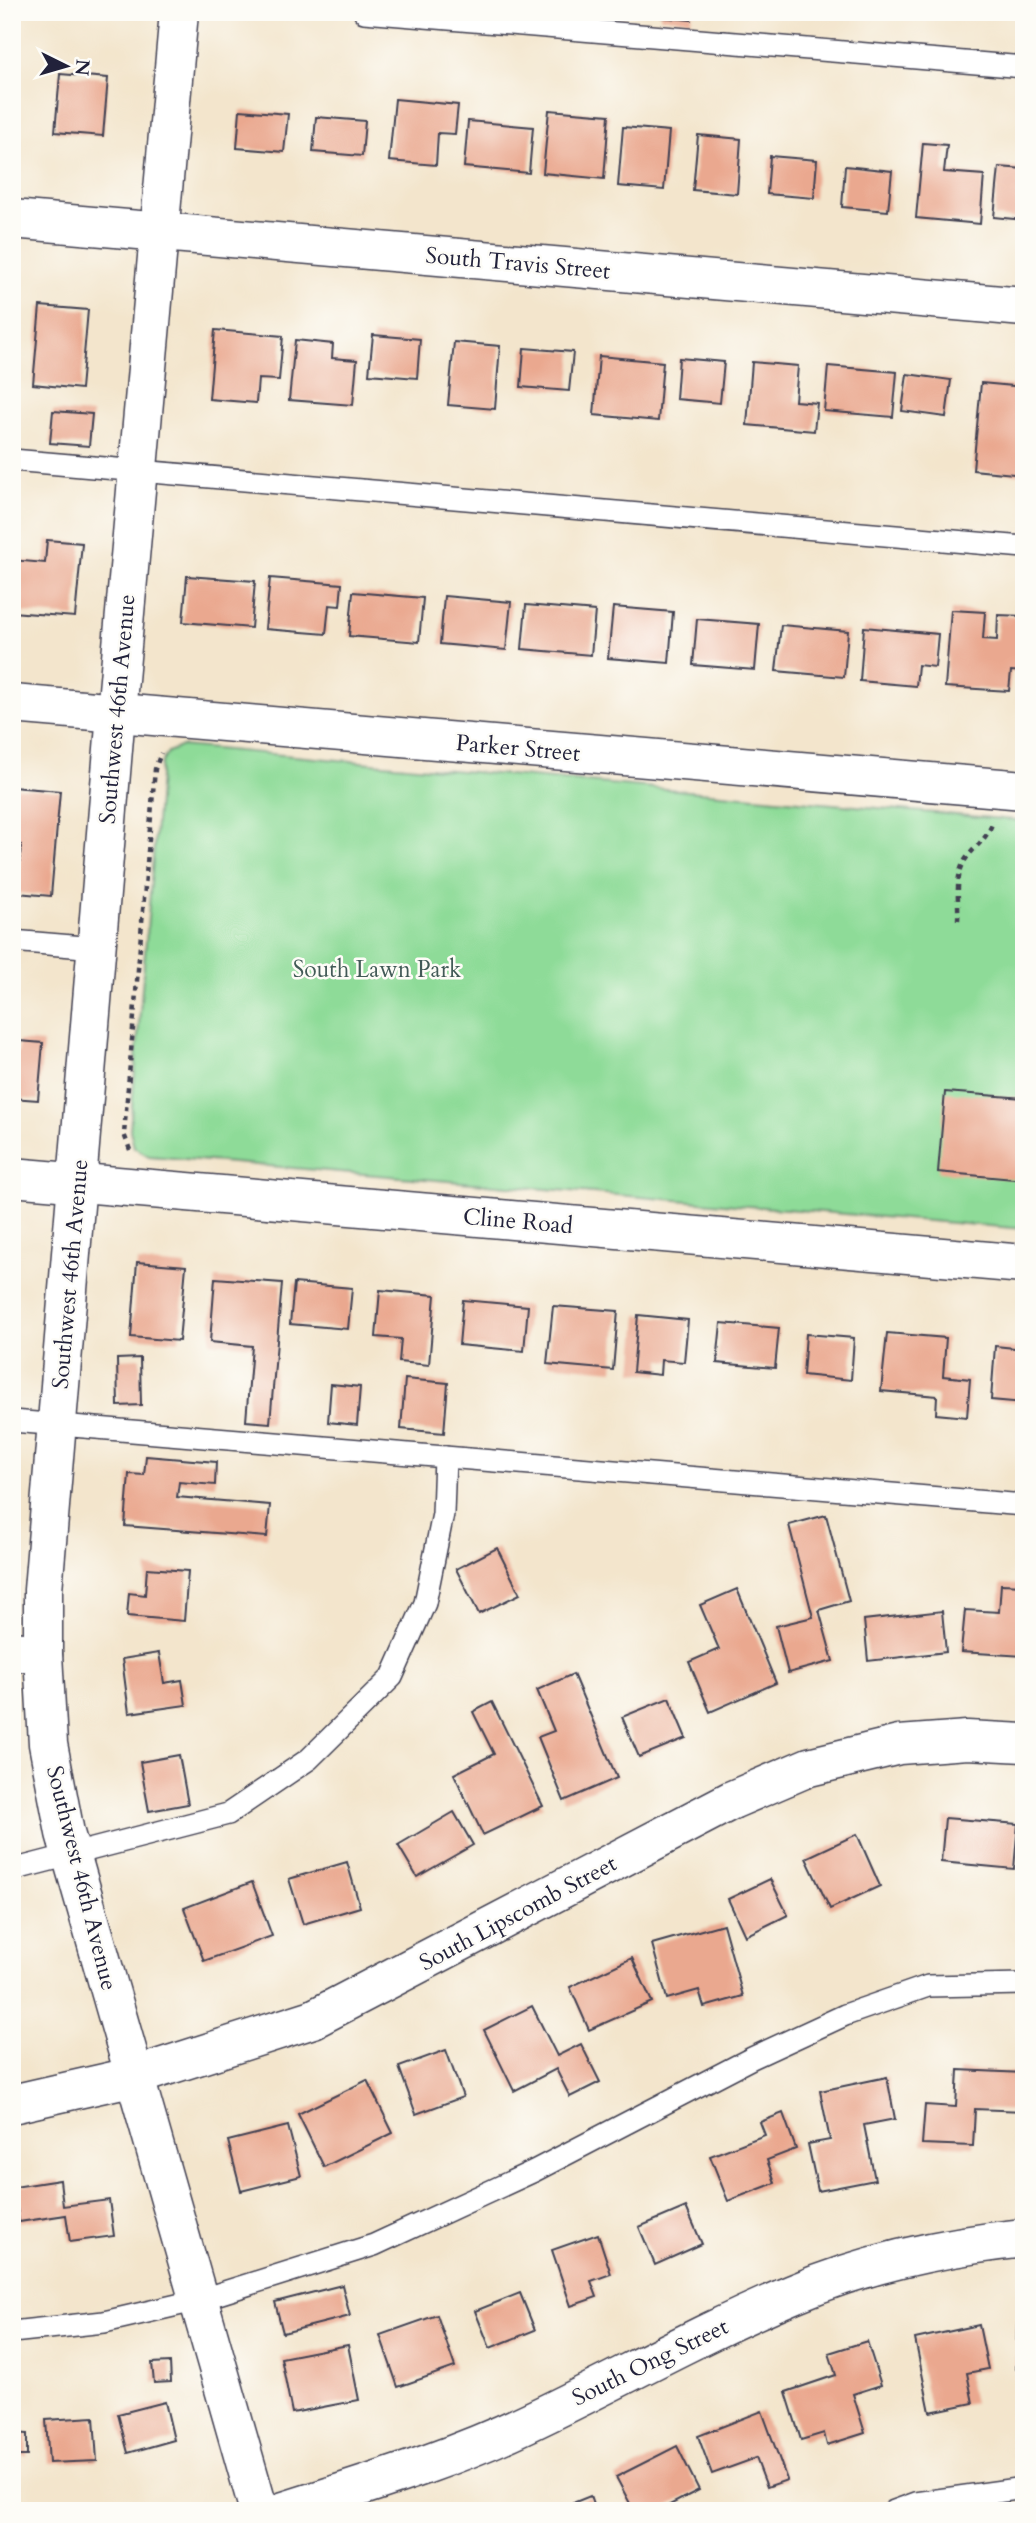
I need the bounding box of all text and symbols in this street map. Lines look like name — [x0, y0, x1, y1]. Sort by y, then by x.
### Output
north arrow — [32, 32, 102, 102]
text: N — [68, 58, 96, 77]
street label: South Travis Street — [424, 239, 612, 287]
street label: Southwest 46th Avenue — [92, 593, 142, 825]
street label: Parker Street — [455, 727, 581, 769]
park label: South Lawn Park — [293, 954, 462, 985]
street label: Southwest 46th Avenue — [45, 1158, 95, 1390]
street label: Cline Road — [462, 1201, 575, 1241]
street label: Southwest 46th Avenue — [39, 1762, 125, 1994]
street label: South Lipscomb Street — [414, 1848, 622, 1978]
street label: South Ong Street — [567, 2311, 733, 2413]

